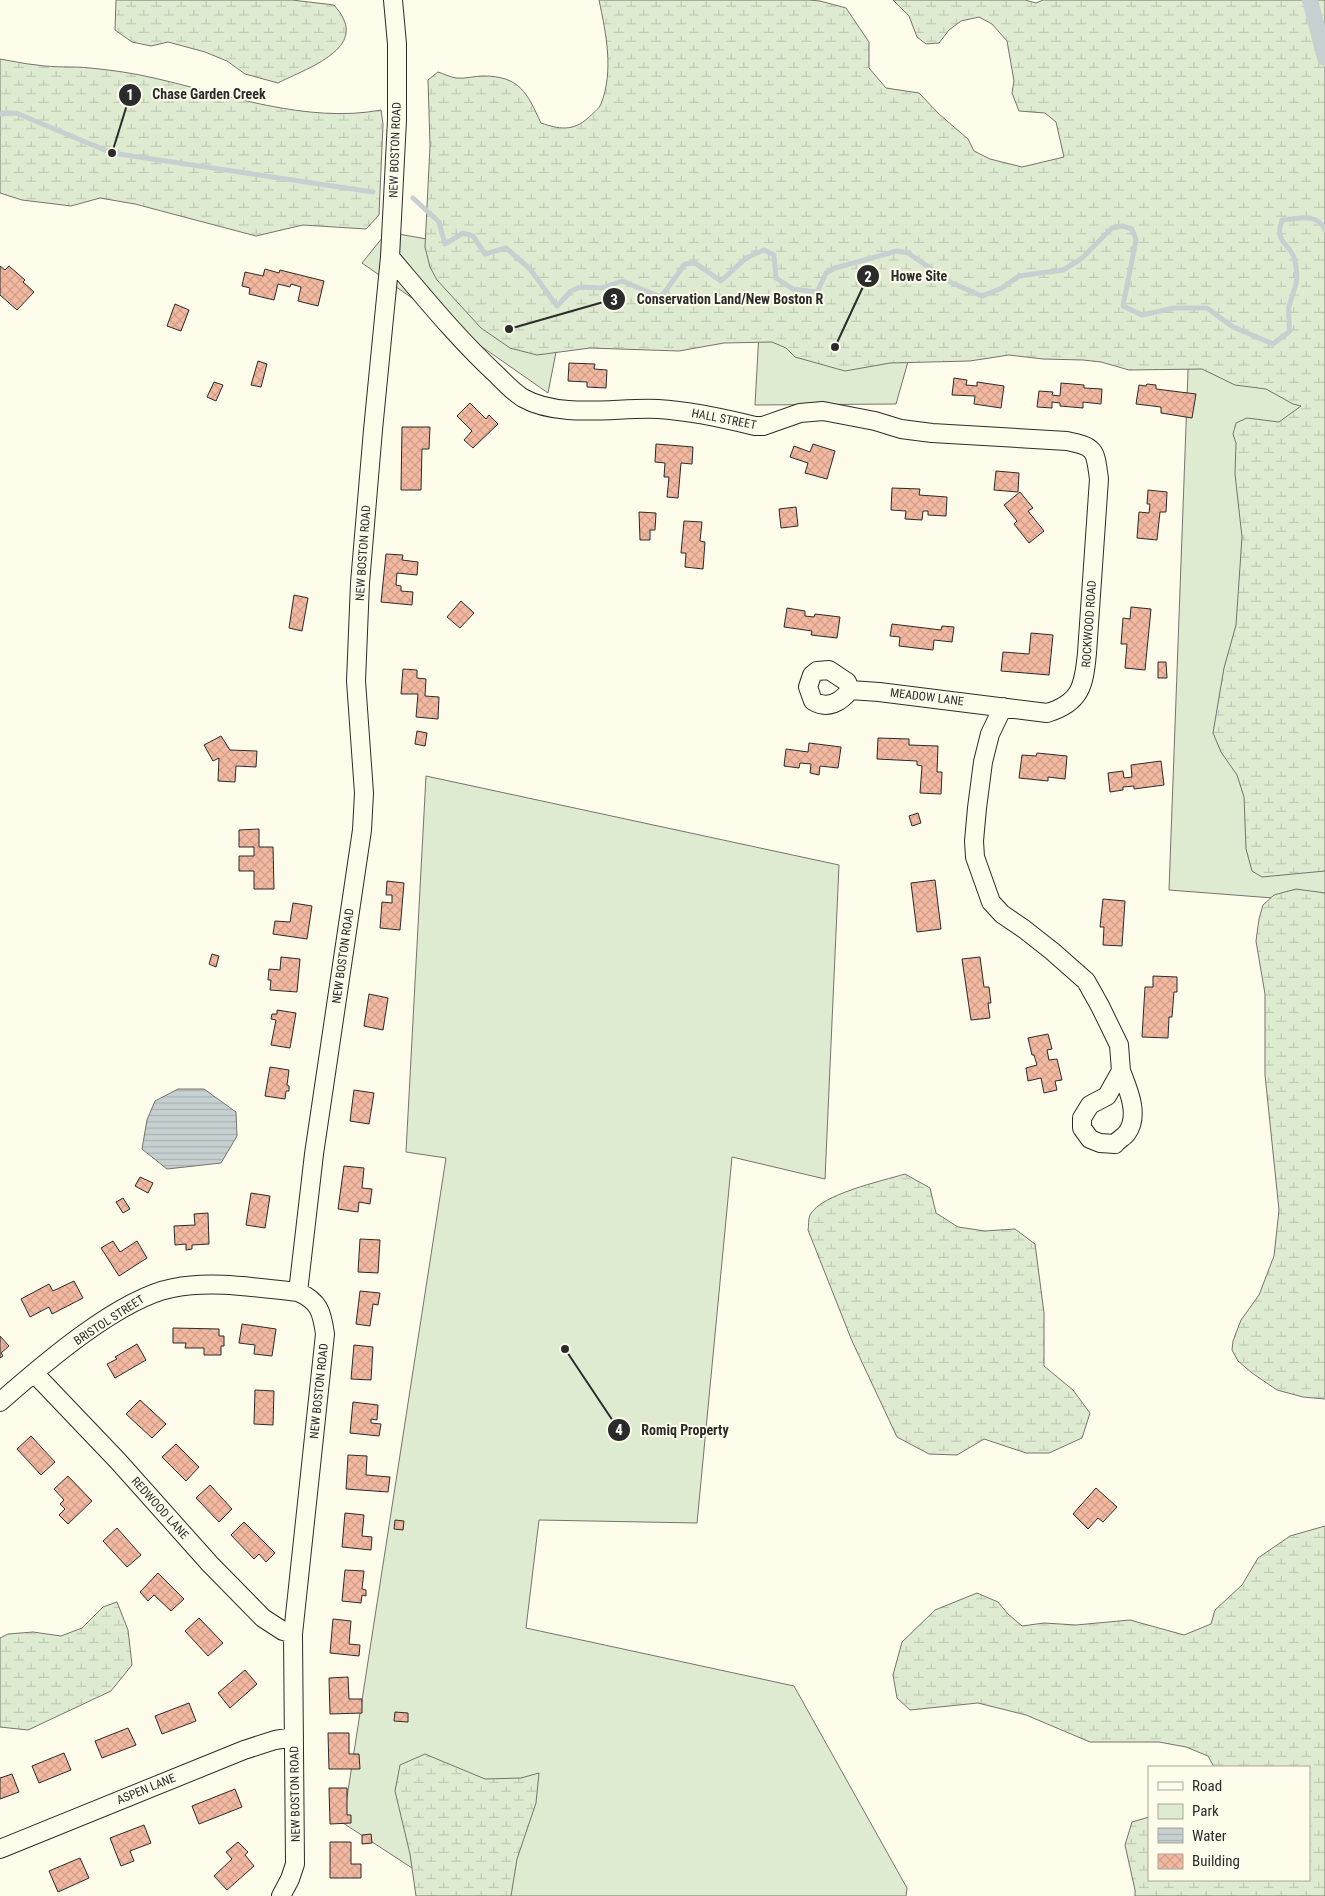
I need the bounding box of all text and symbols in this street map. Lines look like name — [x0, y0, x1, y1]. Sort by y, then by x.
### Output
callout: Chase Garden Creek — [118, 80, 276, 109]
text: 1 — [126, 86, 134, 104]
text: Chase Garden Creek — [152, 86, 266, 102]
street label: NEW BOSTON ROAD — [386, 102, 404, 198]
callout: Howe Site — [856, 262, 957, 291]
text: 2 — [864, 268, 872, 286]
text: Howe Site — [891, 268, 948, 284]
callout: Conservation Land/New Boston R — [602, 285, 833, 314]
text: 3 — [610, 291, 618, 309]
text: Conservation Land/New Boston R — [637, 291, 824, 307]
street label: HALL STREET — [690, 406, 758, 432]
street label: NEW BOSTON ROAD — [353, 504, 373, 601]
street label: ROCKWOOD ROAD — [1079, 580, 1099, 668]
street label: MEADOW LANE — [889, 686, 965, 708]
street label: NEW BOSTON ROAD — [329, 907, 357, 1005]
street label: BRISTOL STREET — [71, 1292, 147, 1348]
street label: NEW BOSTON ROAD — [307, 1342, 331, 1439]
callout: Romiq Property — [607, 1416, 739, 1445]
text: 4 — [615, 1421, 623, 1439]
text: Romiq Property — [641, 1422, 729, 1438]
street label: REDWOOD LANE — [129, 1474, 191, 1542]
street label: NEW BOSTON ROAD — [287, 1746, 303, 1842]
legend — [1148, 1766, 1310, 1881]
street label: ASPEN LANE — [115, 1771, 177, 1807]
text: Road — [1192, 1777, 1222, 1795]
text: Park — [1192, 1802, 1219, 1820]
text: Water — [1192, 1827, 1227, 1845]
text: Building — [1192, 1852, 1240, 1870]

